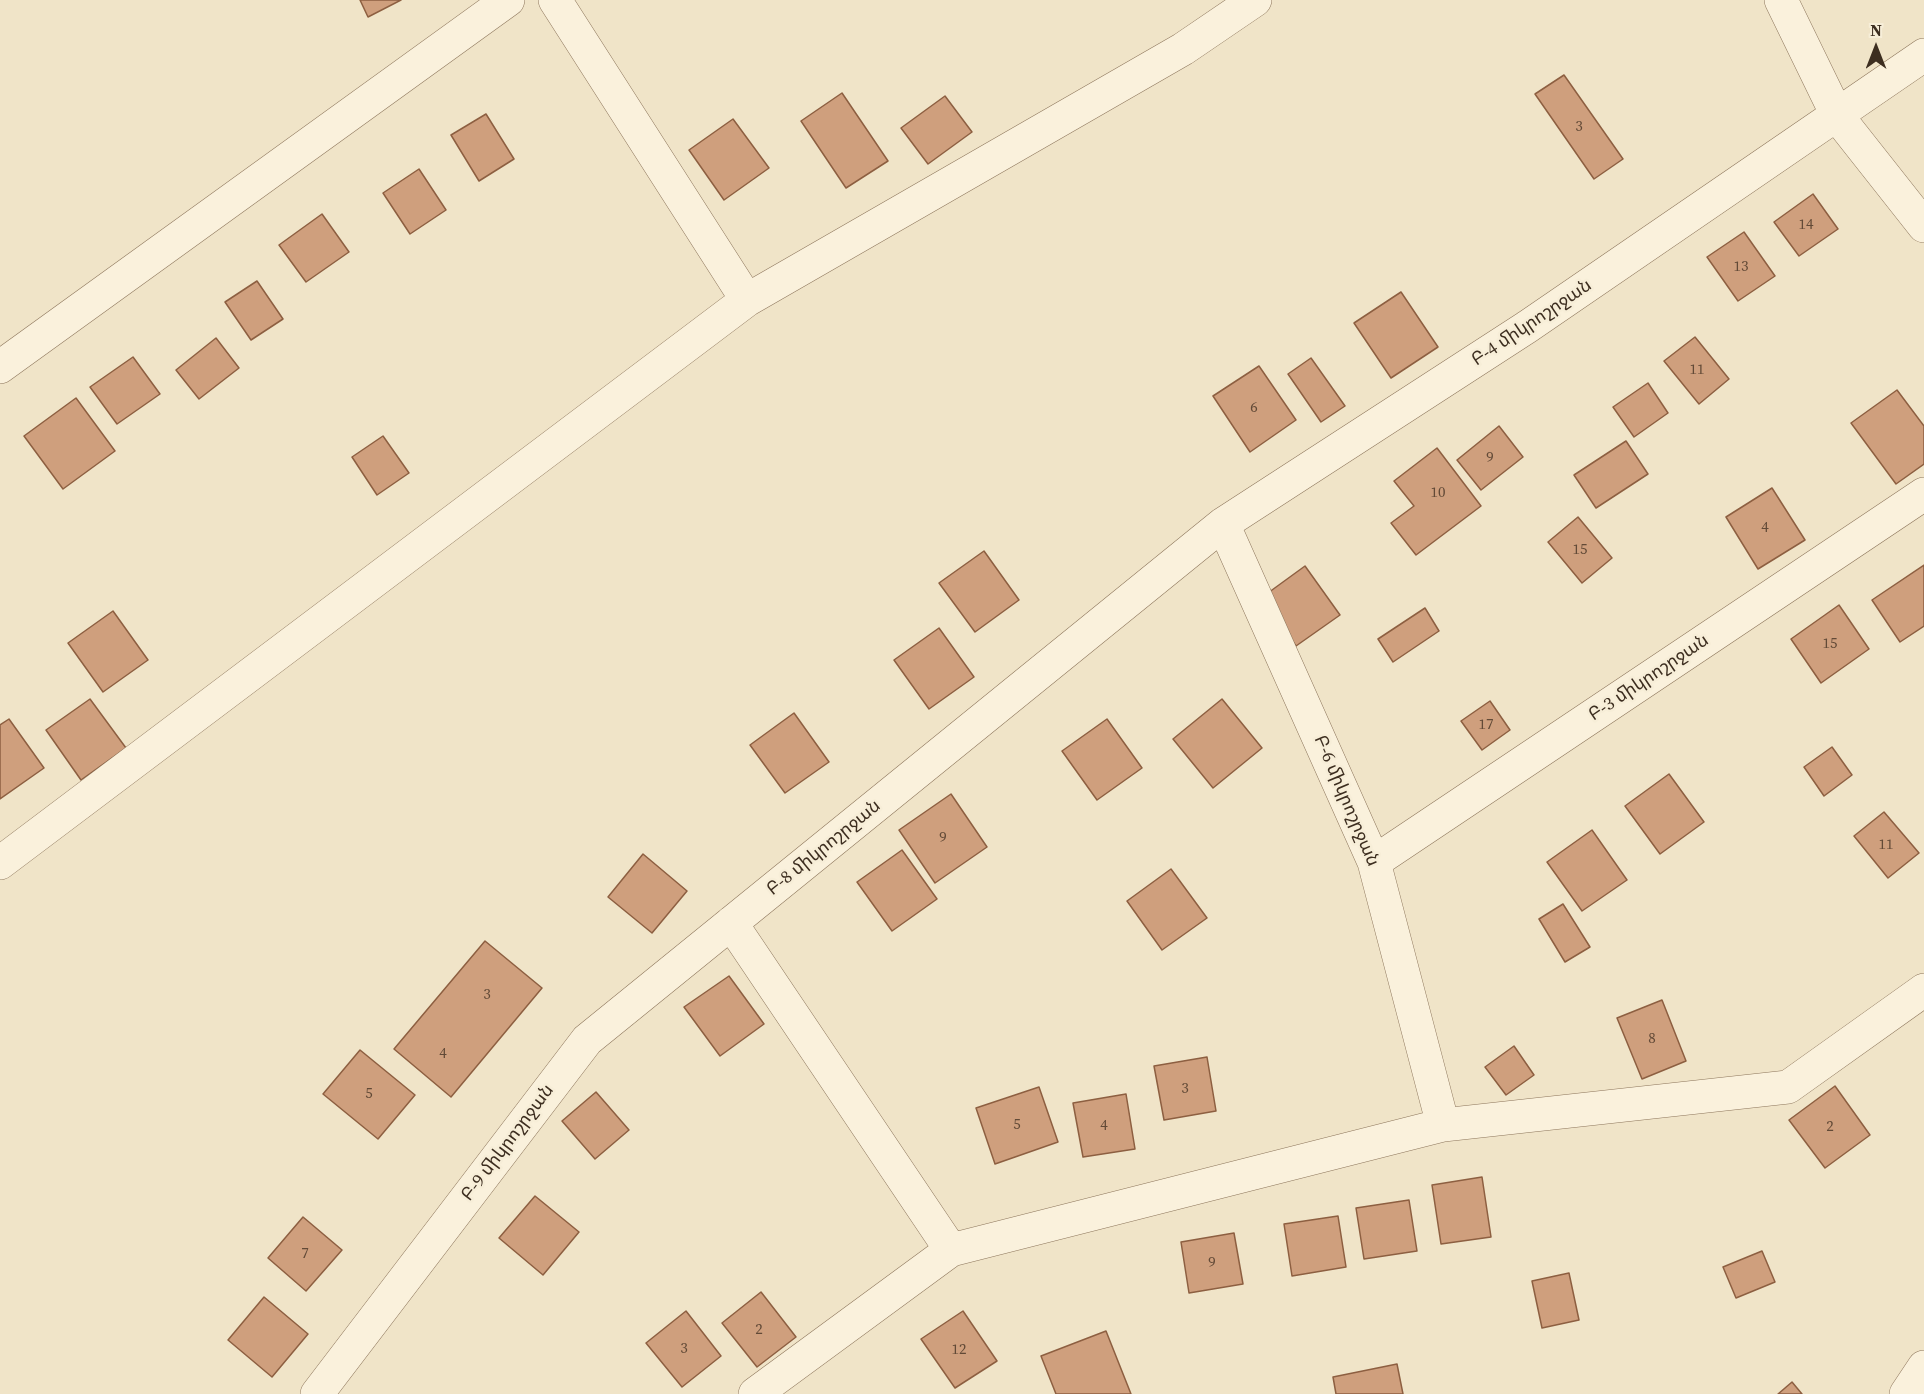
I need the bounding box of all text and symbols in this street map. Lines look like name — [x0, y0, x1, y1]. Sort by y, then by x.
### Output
north arrow — [1846, 18, 1906, 78]
text: N — [1870, 19, 1882, 41]
house number: 3 — [1575, 118, 1583, 136]
house number: 14 — [1799, 216, 1813, 234]
house number: 13 — [1734, 258, 1748, 276]
street label: Բ-4 միկրոշրջան — [1468, 275, 1596, 371]
house number: 11 — [1690, 361, 1704, 379]
house number: 6 — [1250, 399, 1258, 417]
house number: 9 — [1486, 449, 1494, 467]
house number: 10 — [1431, 484, 1445, 502]
house number: 4 — [1761, 519, 1769, 537]
house number: 15 — [1573, 541, 1587, 559]
street label: Բ-3 միկրոշրջան — [1585, 630, 1713, 726]
house number: 15 — [1823, 635, 1837, 653]
house number: 17 — [1479, 716, 1493, 734]
street label: Բ-6 միկրոշրջան — [1309, 732, 1383, 870]
street label: Բ-8 միկրոշրջան — [763, 795, 885, 901]
house number: 9 — [939, 829, 947, 847]
house number: 11 — [1879, 836, 1893, 854]
house number: 3 — [483, 986, 491, 1004]
house number: 8 — [1648, 1030, 1656, 1048]
house number: 4 — [439, 1045, 447, 1063]
street label: Բ-9 միկրոշրջան — [457, 1080, 559, 1206]
house number: 3 — [1181, 1080, 1189, 1098]
house number: 5 — [365, 1085, 373, 1103]
house number: 5 — [1013, 1116, 1021, 1134]
house number: 4 — [1100, 1117, 1108, 1135]
house number: 2 — [1826, 1118, 1834, 1136]
house number: 7 — [301, 1245, 309, 1263]
house number: 9 — [1208, 1254, 1216, 1272]
house number: 2 — [755, 1321, 763, 1339]
house number: 3 — [680, 1340, 688, 1358]
house number: 12 — [952, 1341, 966, 1359]

